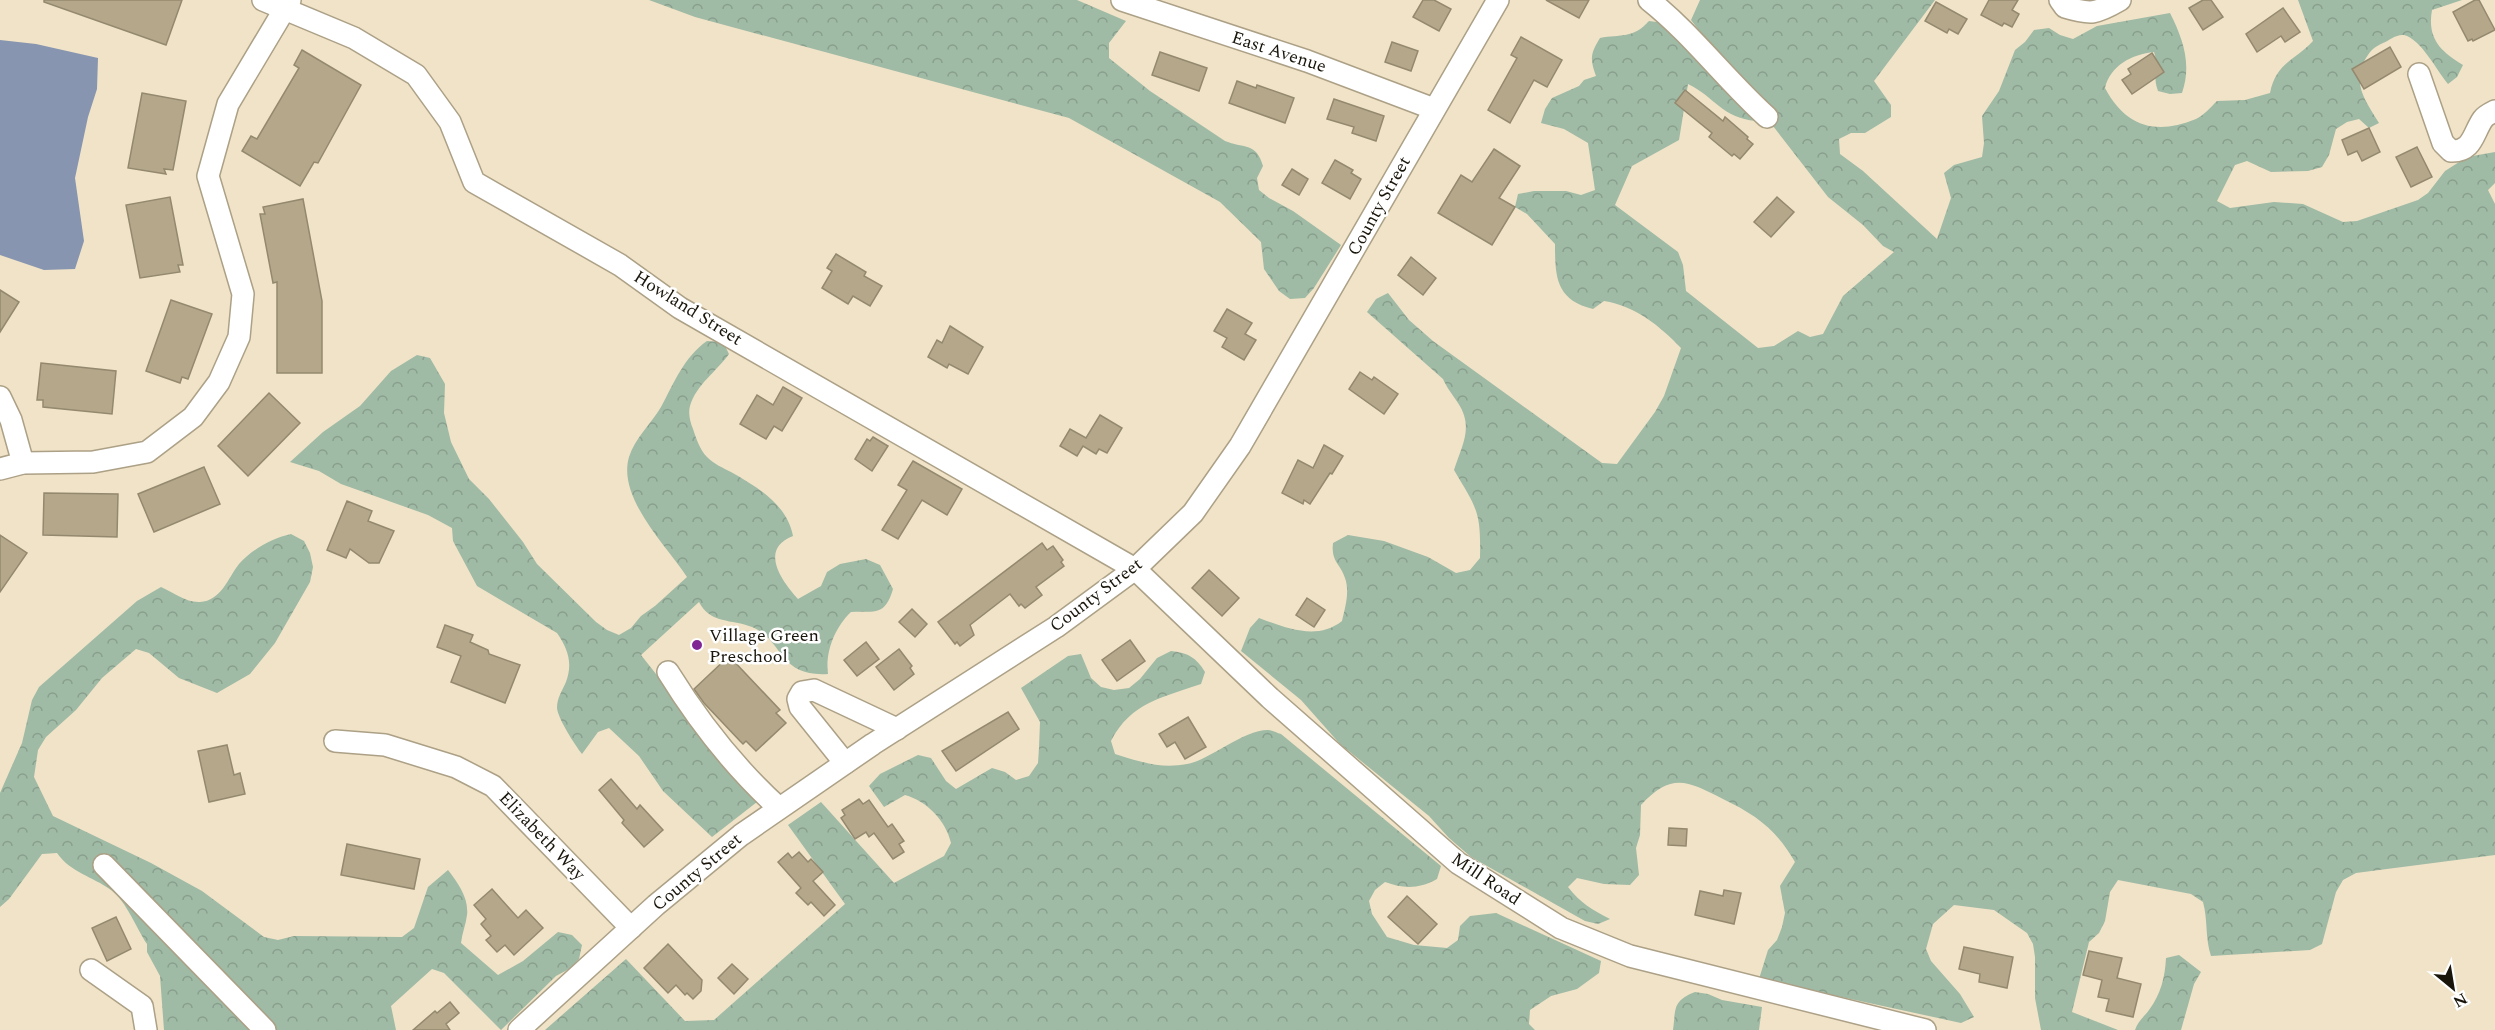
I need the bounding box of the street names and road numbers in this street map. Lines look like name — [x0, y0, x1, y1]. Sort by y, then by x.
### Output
street label: East Avenue — [1228, 24, 1330, 80]
street label: County Street — [1341, 151, 1417, 261]
street label: Howland Street — [628, 264, 748, 352]
street label: County Street — [1044, 551, 1148, 639]
street label: Elizabeth Way — [492, 785, 593, 888]
street label: County Street — [646, 826, 748, 918]
street label: Mill Road — [1446, 846, 1526, 912]

